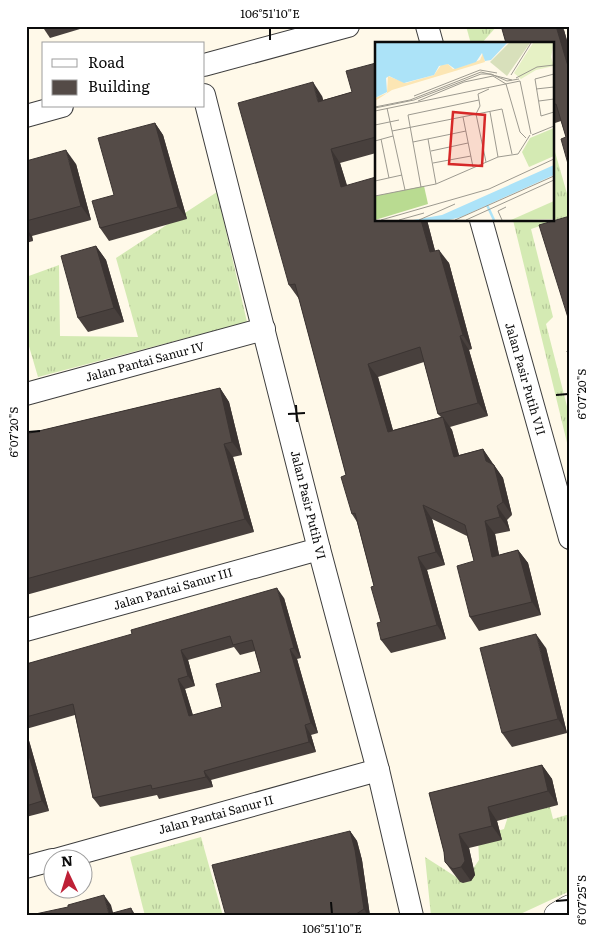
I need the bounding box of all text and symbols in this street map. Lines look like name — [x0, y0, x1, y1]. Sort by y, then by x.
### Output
text: 106°51'10"E — [240, 4, 300, 22]
legend — [42, 42, 205, 108]
inset map — [375, 42, 554, 221]
text: Road — [88, 50, 124, 73]
text: Building — [88, 74, 150, 97]
street label: Jalan Pasir Putih VII — [501, 320, 551, 437]
street label: Jalan Pantai Sanur IV — [83, 336, 206, 386]
text: 6°07'20"S — [572, 368, 590, 420]
text: 6°07'20"S — [4, 406, 22, 458]
street label: Jalan Pasir Putih VI — [287, 448, 331, 561]
street label: Jalan Pantai Sanur III — [111, 562, 235, 614]
street label: Jalan Pantai Sanur II — [156, 790, 275, 838]
north arrow — [42, 850, 92, 900]
text: N — [60, 850, 74, 870]
text: 6°07'25"S — [572, 875, 590, 925]
text: 106°51'10"E — [302, 919, 362, 937]

